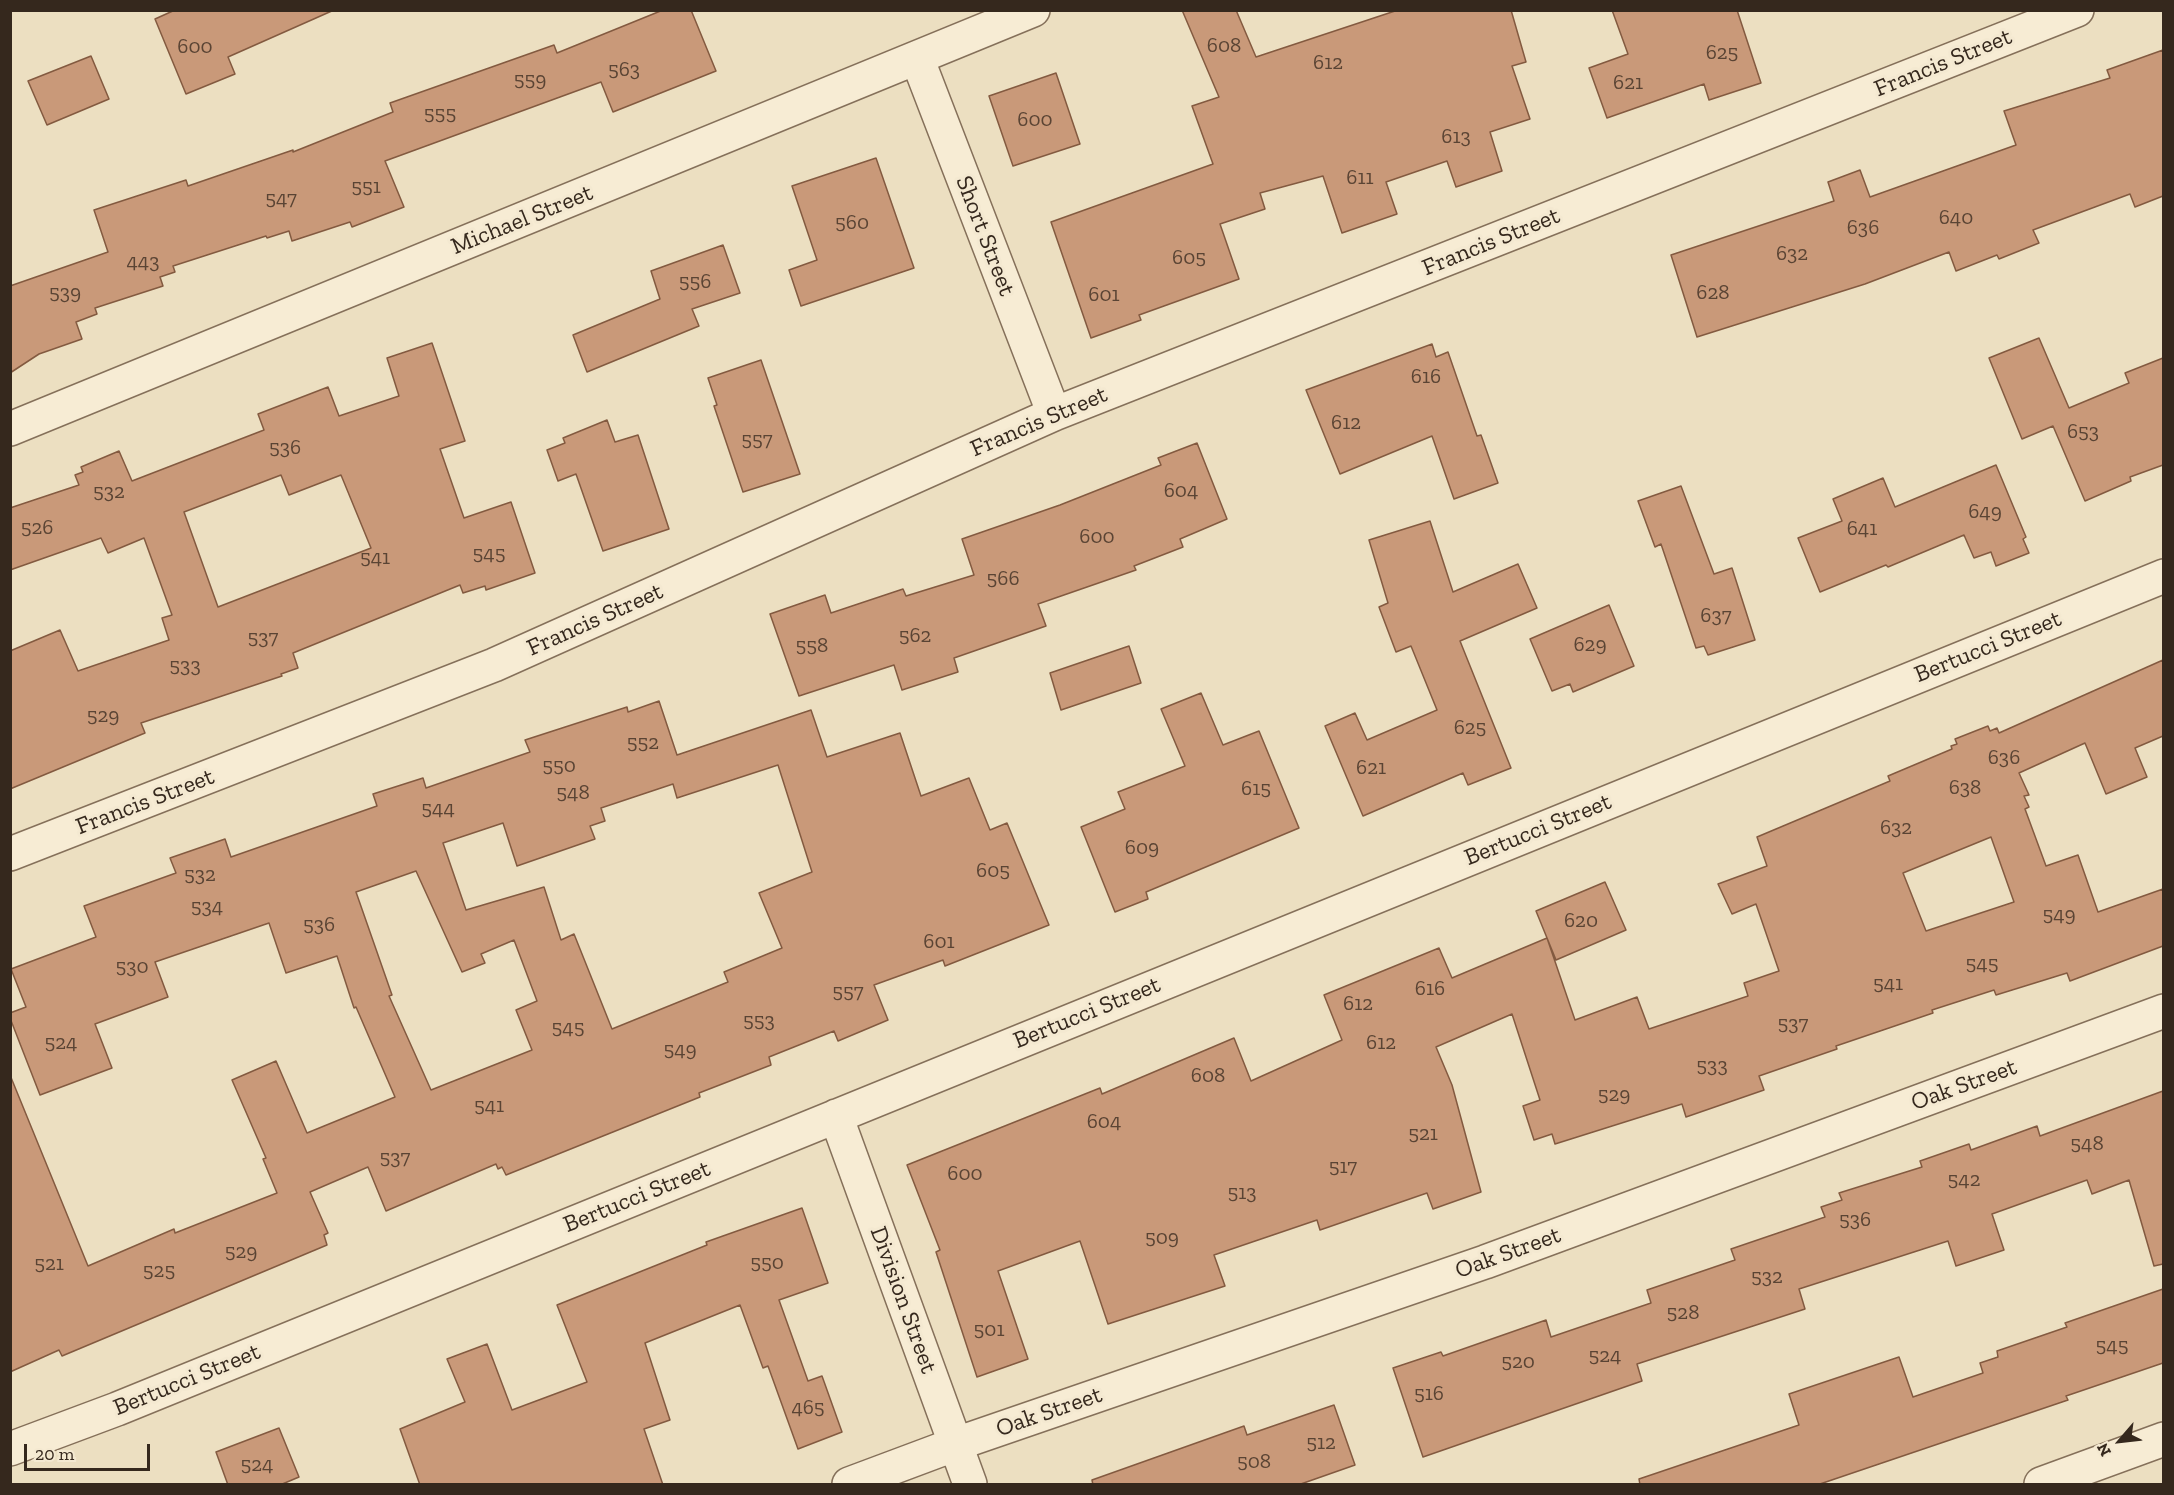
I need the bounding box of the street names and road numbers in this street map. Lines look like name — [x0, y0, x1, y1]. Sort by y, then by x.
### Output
street label: Francis Street — [1870, 22, 2016, 104]
street label: Short Street — [949, 172, 1021, 300]
street label: Michael Street — [447, 178, 597, 262]
street label: Francis Street — [1418, 201, 1564, 283]
street label: Francis Street — [966, 380, 1112, 464]
street label: Francis Street — [523, 577, 667, 663]
street label: Bertucci Street — [1910, 604, 2066, 690]
street label: Francis Street — [72, 762, 218, 842]
street label: Bertucci Street — [1460, 787, 1616, 873]
street label: Bertucci Street — [1009, 970, 1165, 1056]
street label: Oak Street — [1907, 1053, 2021, 1117]
street label: Bertucci Street — [559, 1154, 715, 1240]
street label: Oak Street — [1451, 1221, 1565, 1285]
street label: Division Street — [863, 1223, 943, 1377]
street label: Bertucci Street — [109, 1337, 265, 1423]
street label: Oak Street — [992, 1380, 1106, 1444]

